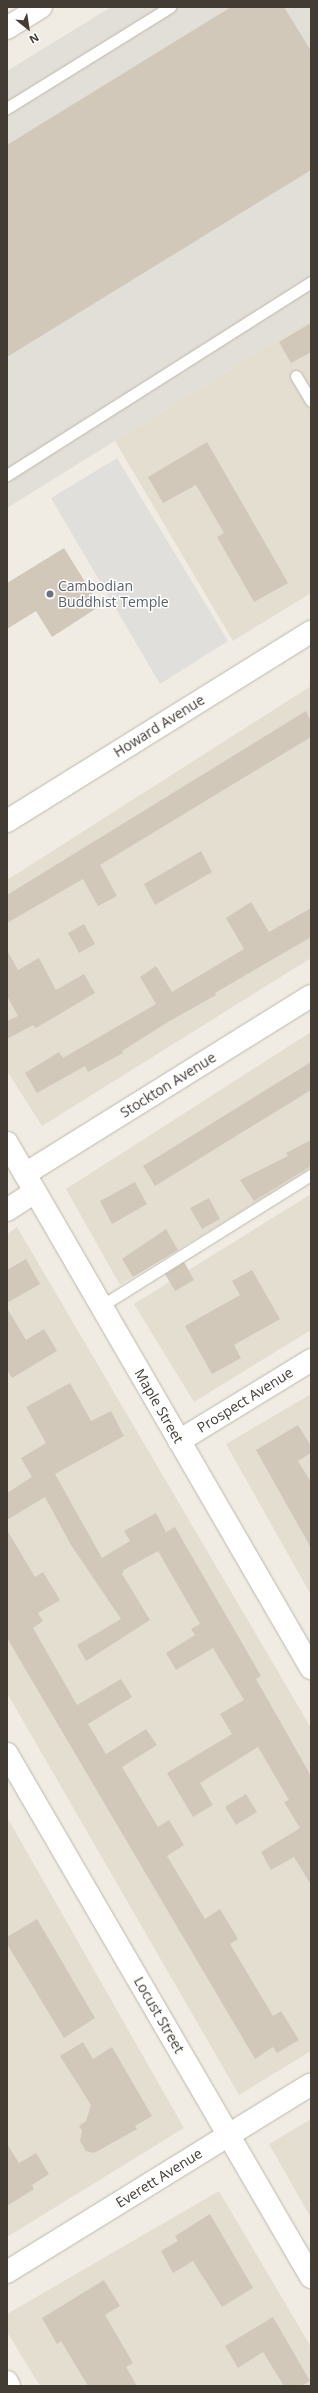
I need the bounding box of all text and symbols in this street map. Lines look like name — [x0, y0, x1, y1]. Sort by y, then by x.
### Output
north arrow — [8, 8, 48, 48]
text: N — [27, 30, 42, 48]
place label: Cambodian Buddhist Temple — [58, 578, 169, 610]
marker: Cambodian Buddhist Temple — [45, 589, 55, 599]
street label: Howard Avenue — [110, 691, 208, 761]
street label: Stockton Avenue — [117, 1049, 219, 1121]
street label: Prospect Avenue — [194, 1364, 296, 1436]
street label: Maple Street — [131, 1366, 187, 1446]
street label: Locust Street — [130, 1974, 188, 2056]
street label: Everett Avenue — [113, 2145, 205, 2211]

